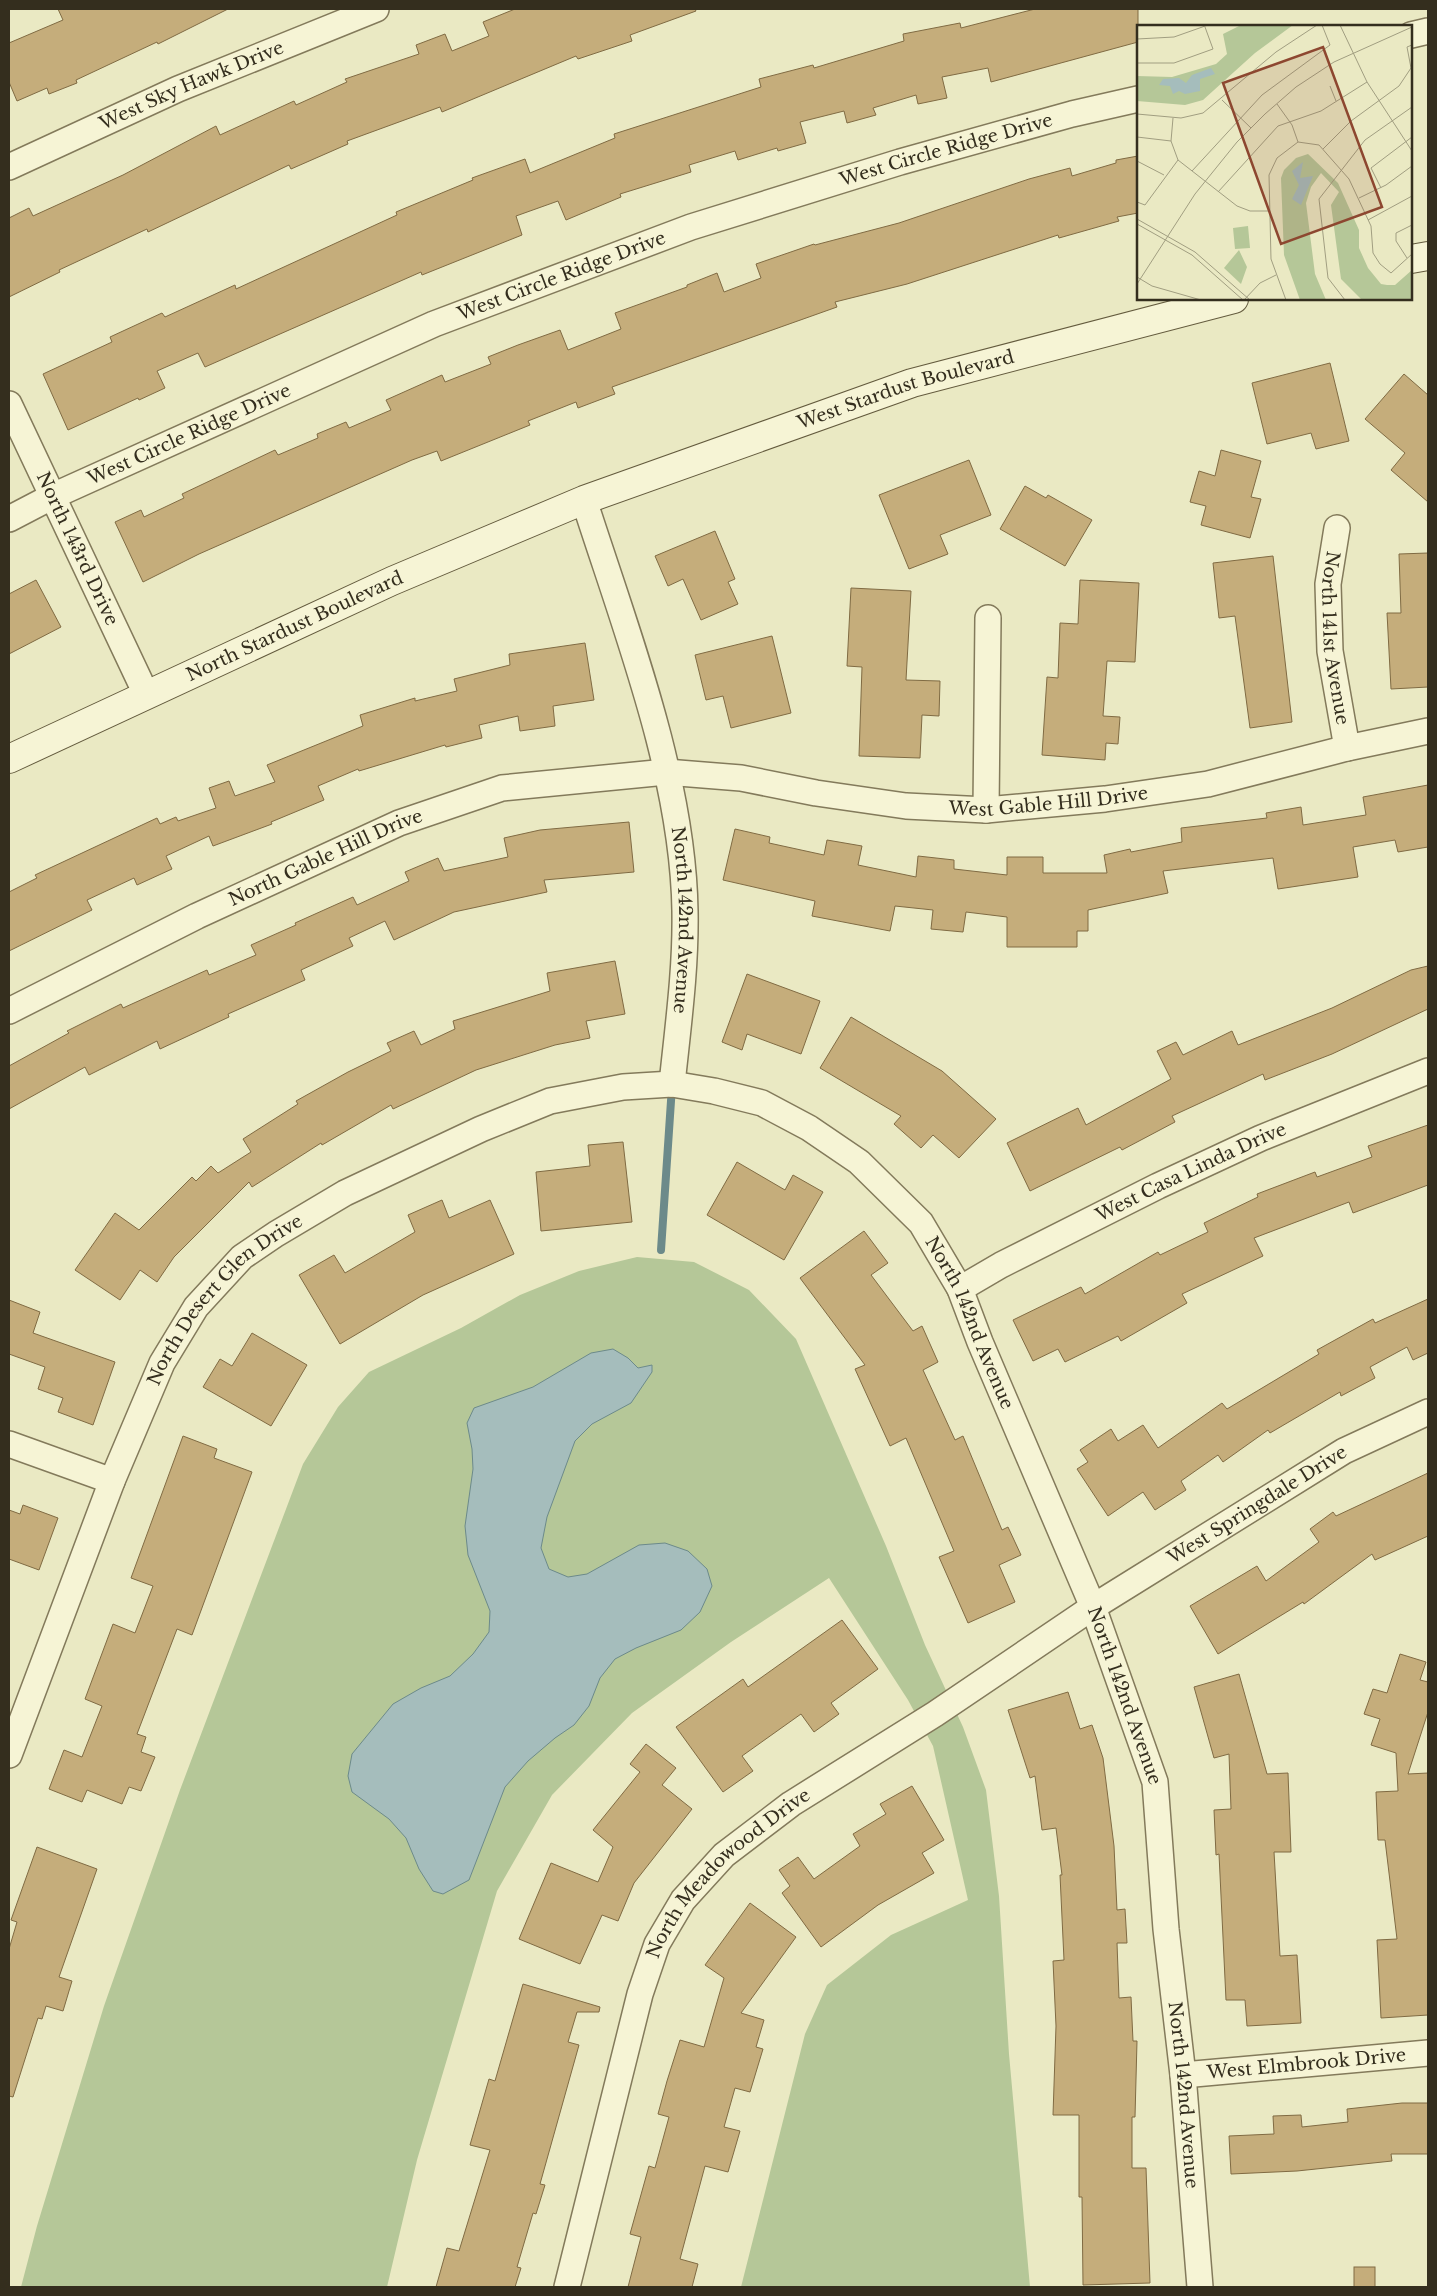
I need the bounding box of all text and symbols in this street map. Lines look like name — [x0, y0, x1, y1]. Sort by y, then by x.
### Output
inset map — [1137, 25, 1412, 300]
street label: West Sky Hawk Drive — [95, 36, 287, 135]
street label: West Circle Ridge Drive — [836, 109, 1055, 191]
street label: West Circle Ridge Drive — [454, 227, 669, 325]
street label: West Stardust Boulevard — [793, 346, 1017, 434]
street label: West Circle Ridge Drive — [83, 379, 294, 490]
street label: North 143rd Drive — [32, 468, 123, 629]
street label: North 141st Avenue — [1317, 549, 1354, 727]
street label: North Stardust Boulevard — [183, 567, 406, 686]
street label: West Gable Hill Drive — [947, 782, 1149, 821]
street label: North Gable Hill Drive — [225, 805, 425, 911]
street label: North 142nd Avenue — [667, 825, 696, 1015]
street label: West Casa Linda Drive — [1091, 1118, 1289, 1227]
street label: North Desert Glen Drive — [143, 1210, 307, 1389]
street label: North 142nd Avenue — [920, 1233, 1018, 1413]
street label: West Springdale Drive — [1163, 1441, 1351, 1569]
street label: North 142nd Avenue — [1083, 1603, 1166, 1788]
street label: North Meadowood Drive — [642, 1784, 814, 1961]
street label: North 142nd Avenue — [1164, 2000, 1203, 2189]
street label: West Elmbrook Drive — [1205, 2044, 1407, 2084]

